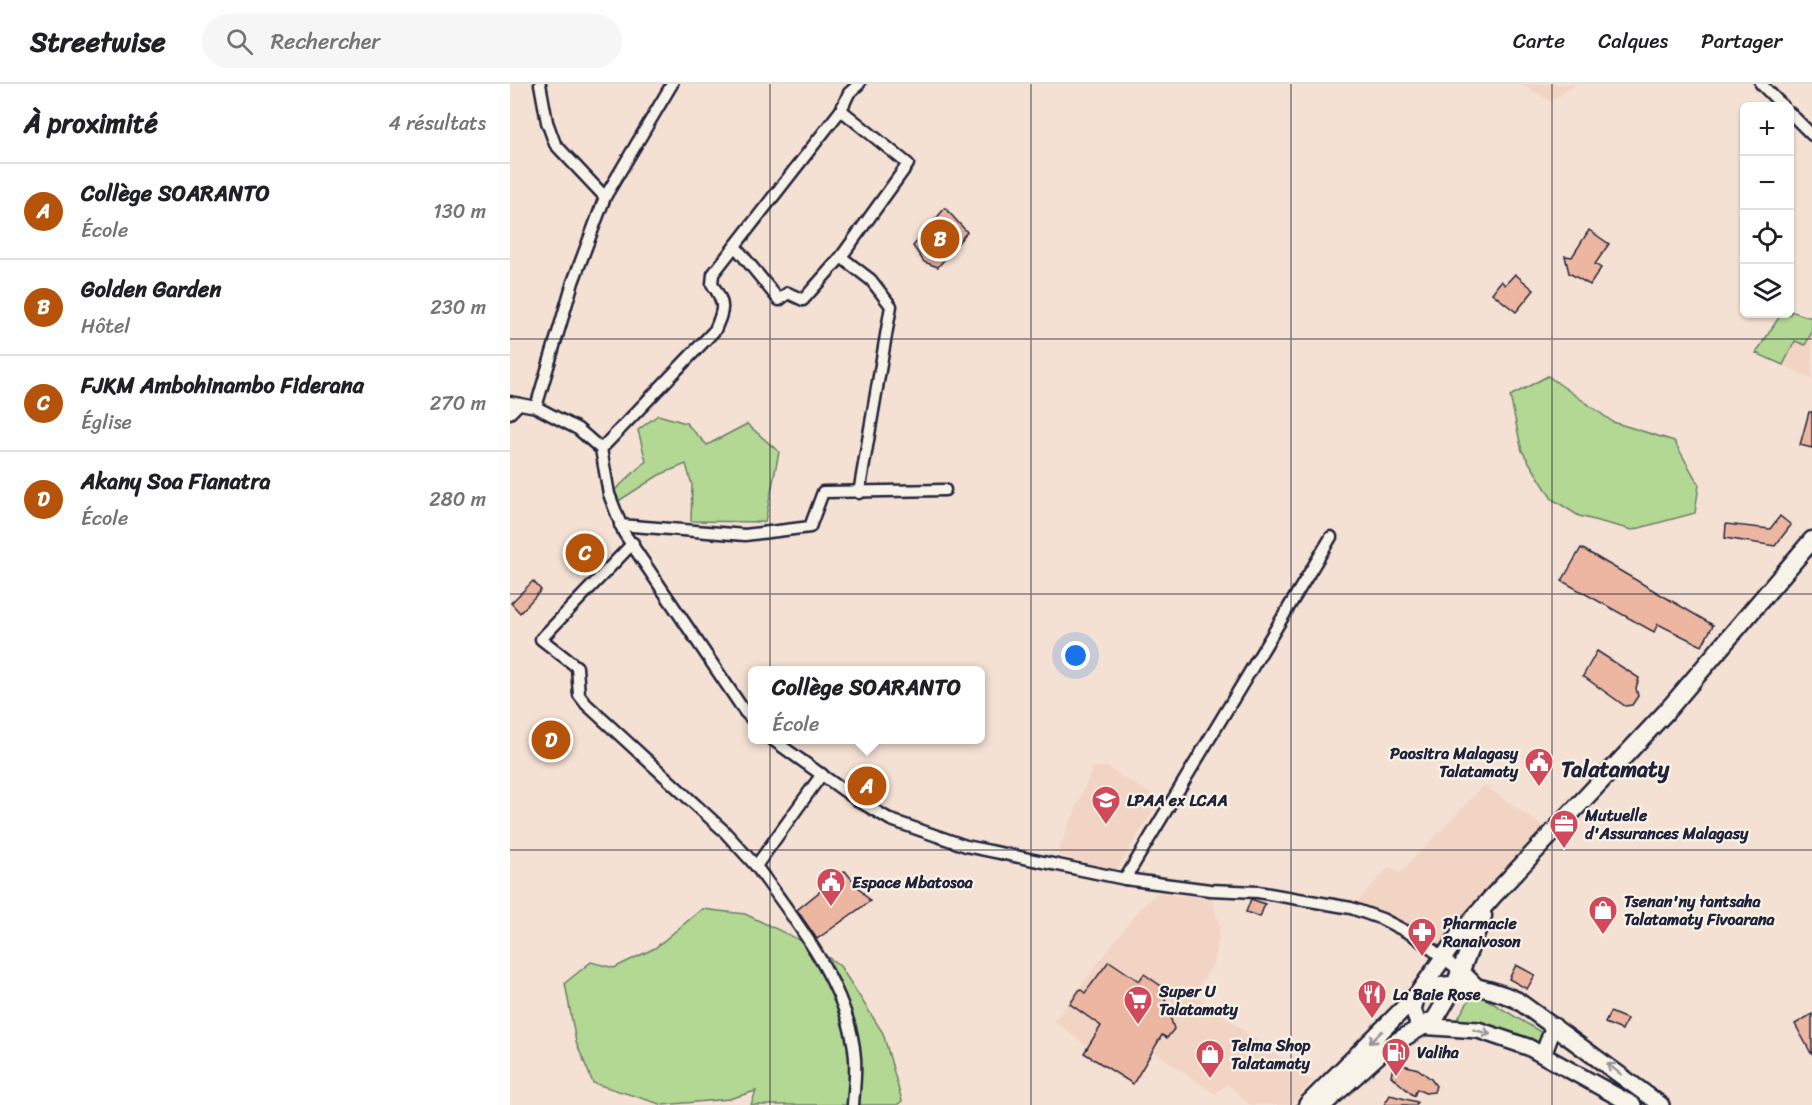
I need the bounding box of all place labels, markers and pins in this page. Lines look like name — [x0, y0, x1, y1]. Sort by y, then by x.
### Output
pin: B — [920, 216, 960, 262]
pin: C — [566, 530, 604, 576]
pin: D — [532, 718, 570, 762]
place label: Paositra Malagasy Talatamaty — [1390, 739, 1519, 786]
public building icon: Paositra Malagasy Talatamaty — [1523, 746, 1555, 788]
pin: A — [848, 764, 886, 808]
school or university icon: LPAA ex LCAA — [1090, 784, 1122, 826]
place label: LPAA ex LCAA — [1127, 786, 1228, 815]
place label: Mutuelle d'Assurances Malagasy — [1584, 801, 1749, 848]
office icon: Mutuelle d'Assurances Malagasy — [1548, 808, 1580, 850]
public building icon: Espace Mbatosoa — [815, 866, 847, 908]
place label: Espace Mbatosoa — [852, 868, 974, 897]
place label: Tsenan'ny tantsaha Talatamaty Fivoarana — [1624, 887, 1776, 934]
shop icon: Tsenan'ny tantsaha Talatamaty Fivoarana — [1587, 894, 1619, 936]
place label: Pharmacie Ranaivoson — [1442, 909, 1521, 956]
pharmacy icon: Pharmacie Ranaivoson — [1406, 916, 1438, 958]
place label: Super U Talatamaty — [1158, 977, 1238, 1024]
restaurant icon: La Baie Rose — [1356, 978, 1388, 1020]
place label: La Baie Rose — [1393, 980, 1481, 1009]
supermarket icon: Super U Talatamaty — [1122, 984, 1154, 1026]
place label: Telma Shop Talatamaty — [1231, 1031, 1311, 1078]
fuel station icon: Valiha — [1380, 1036, 1412, 1078]
shop icon: Telma Shop Talatamaty — [1194, 1038, 1226, 1080]
place label: Valiha — [1417, 1038, 1460, 1067]

